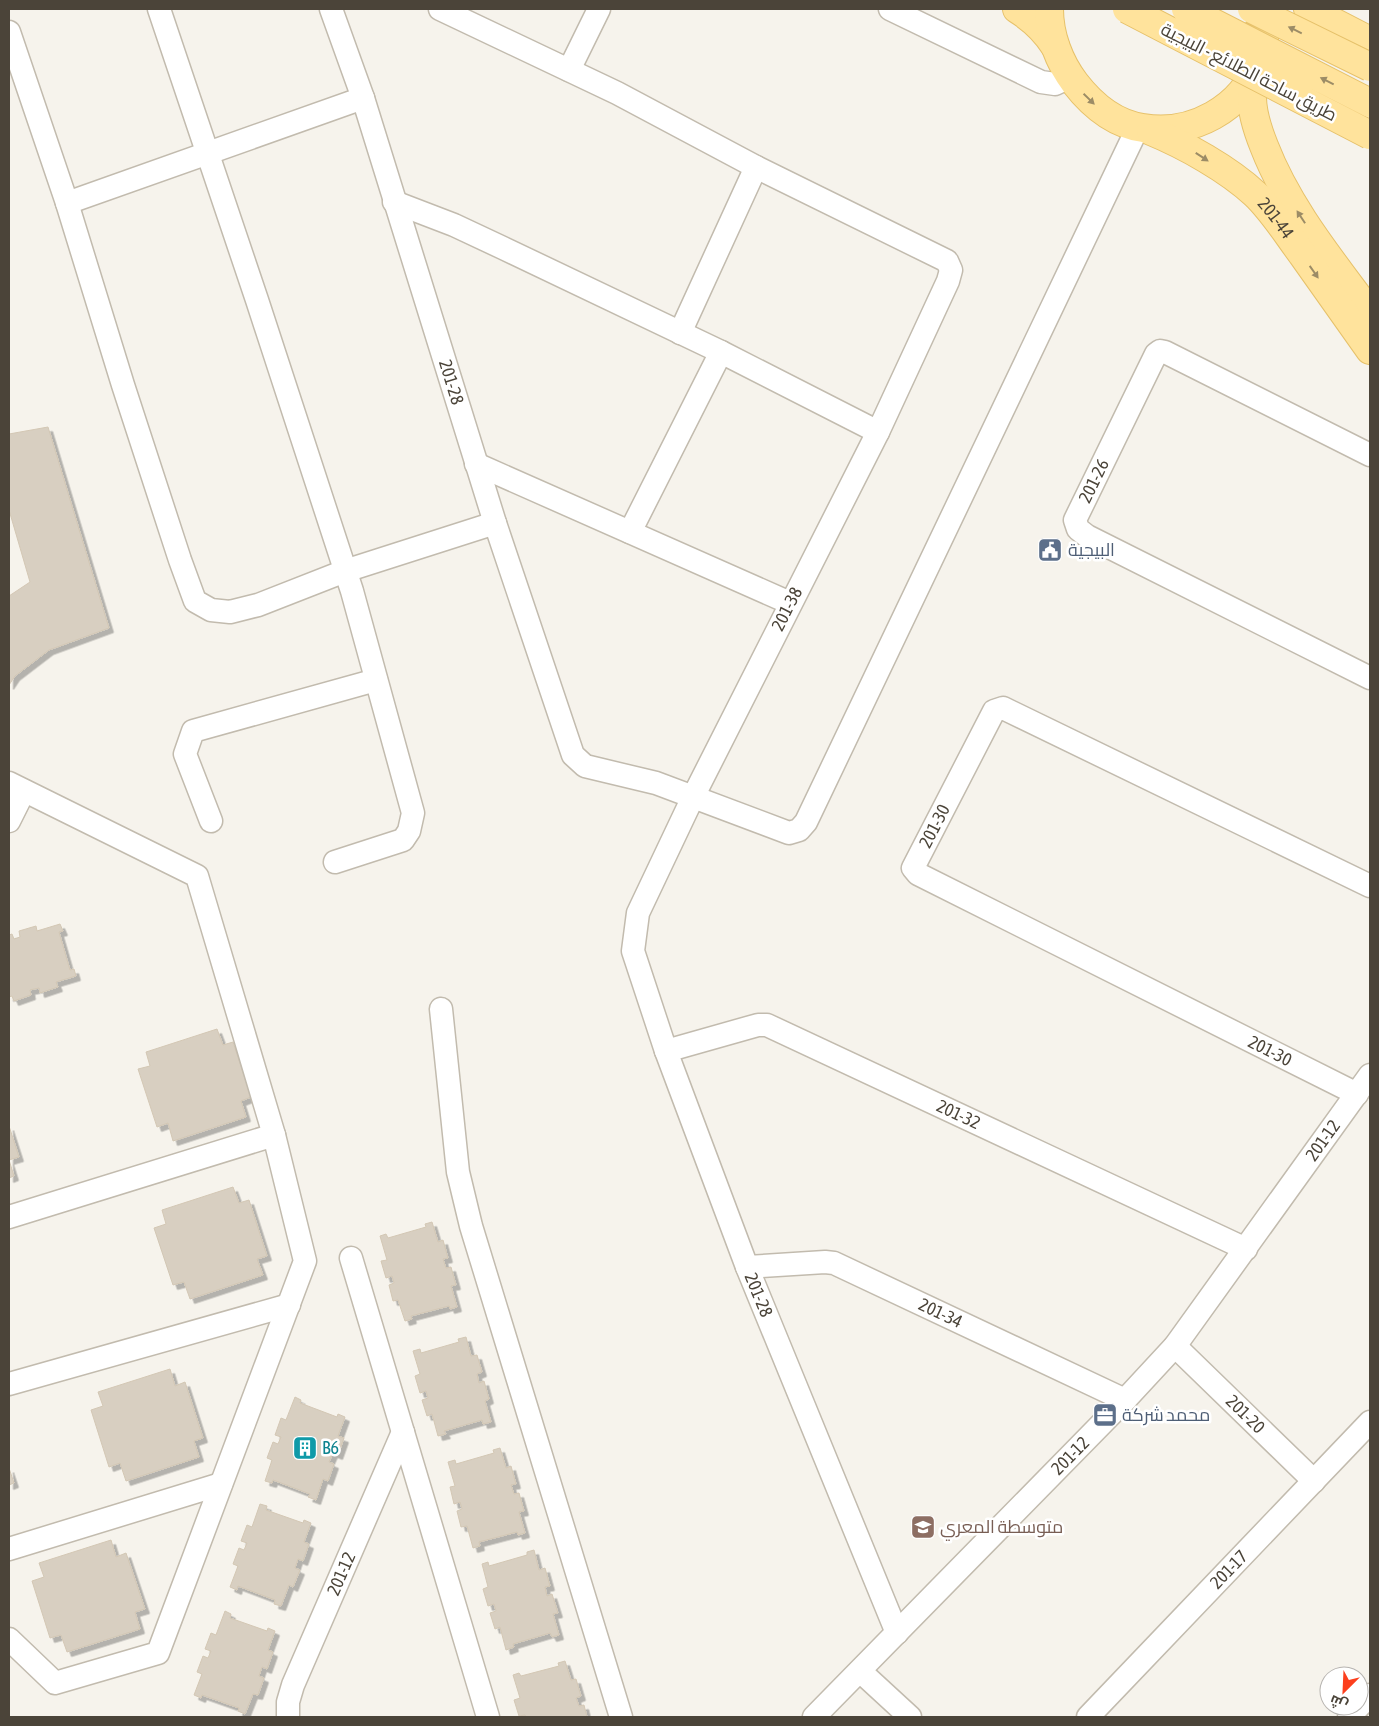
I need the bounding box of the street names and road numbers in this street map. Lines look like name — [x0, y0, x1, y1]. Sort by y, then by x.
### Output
street label: طريق ساحة الطلائع - البيجية — [1157, 18, 1341, 127]
street label: 201-44 — [1254, 193, 1298, 242]
street label: 201-28 — [435, 357, 469, 407]
street label: 201-26 — [1074, 456, 1113, 506]
street label: 201-38 — [767, 584, 806, 634]
street label: 201-30 — [914, 801, 954, 851]
street label: 201-30 — [1245, 1031, 1295, 1070]
street label: 201-32 — [933, 1095, 984, 1133]
street label: 201-12 — [1301, 1116, 1344, 1164]
street label: 201-28 — [740, 1269, 777, 1320]
street label: 201-34 — [916, 1293, 966, 1332]
street label: 201-20 — [1222, 1390, 1269, 1437]
street label: 201-12 — [1047, 1432, 1093, 1479]
street label: 201-17 — [1205, 1546, 1252, 1593]
street label: 201-12 — [322, 1549, 360, 1598]

